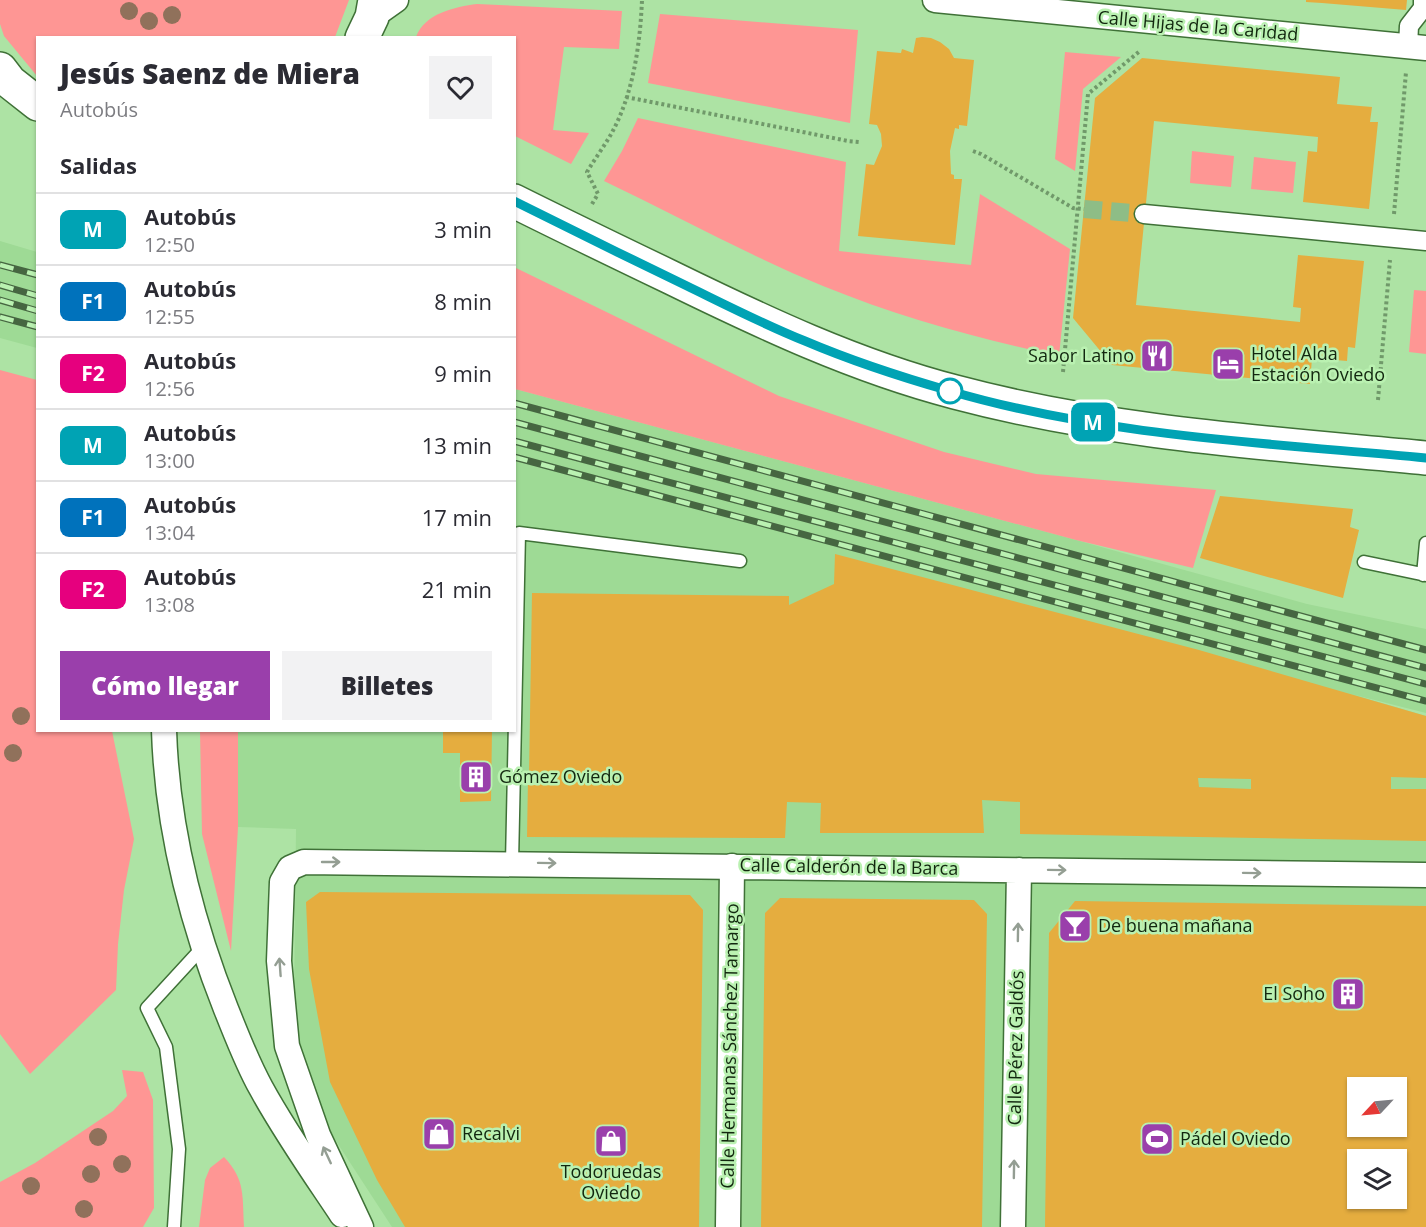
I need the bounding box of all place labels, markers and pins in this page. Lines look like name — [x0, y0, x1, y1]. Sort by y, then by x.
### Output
restaurant icon: Sabor Latino — [1139, 338, 1175, 374]
place label: Hotel Alda Estación Oviedo — [1251, 341, 1385, 386]
place label: Sabor Latino — [1028, 343, 1134, 367]
hotel icon: Hotel Alda Estación Oviedo — [1210, 346, 1246, 382]
unlabelled marker — [937, 378, 963, 404]
building icon: Gómez Oviedo — [458, 759, 494, 795]
place label: Gómez Oviedo — [499, 764, 622, 788]
bar icon: De buena mañana — [1057, 908, 1093, 944]
place label: De buena mañana — [1098, 913, 1252, 937]
building icon: El Soho — [1330, 976, 1366, 1012]
place label: El Soho — [1263, 981, 1325, 1005]
shop icon: Recalvi — [421, 1116, 457, 1152]
place label: Recalvi — [462, 1121, 520, 1145]
sports icon: Pádel Oviedo — [1139, 1121, 1175, 1157]
shop icon: Todoruedas Oviedo — [593, 1123, 629, 1159]
place label: Pádel Oviedo — [1180, 1126, 1291, 1150]
place label: Todoruedas Oviedo — [561, 1159, 661, 1204]

